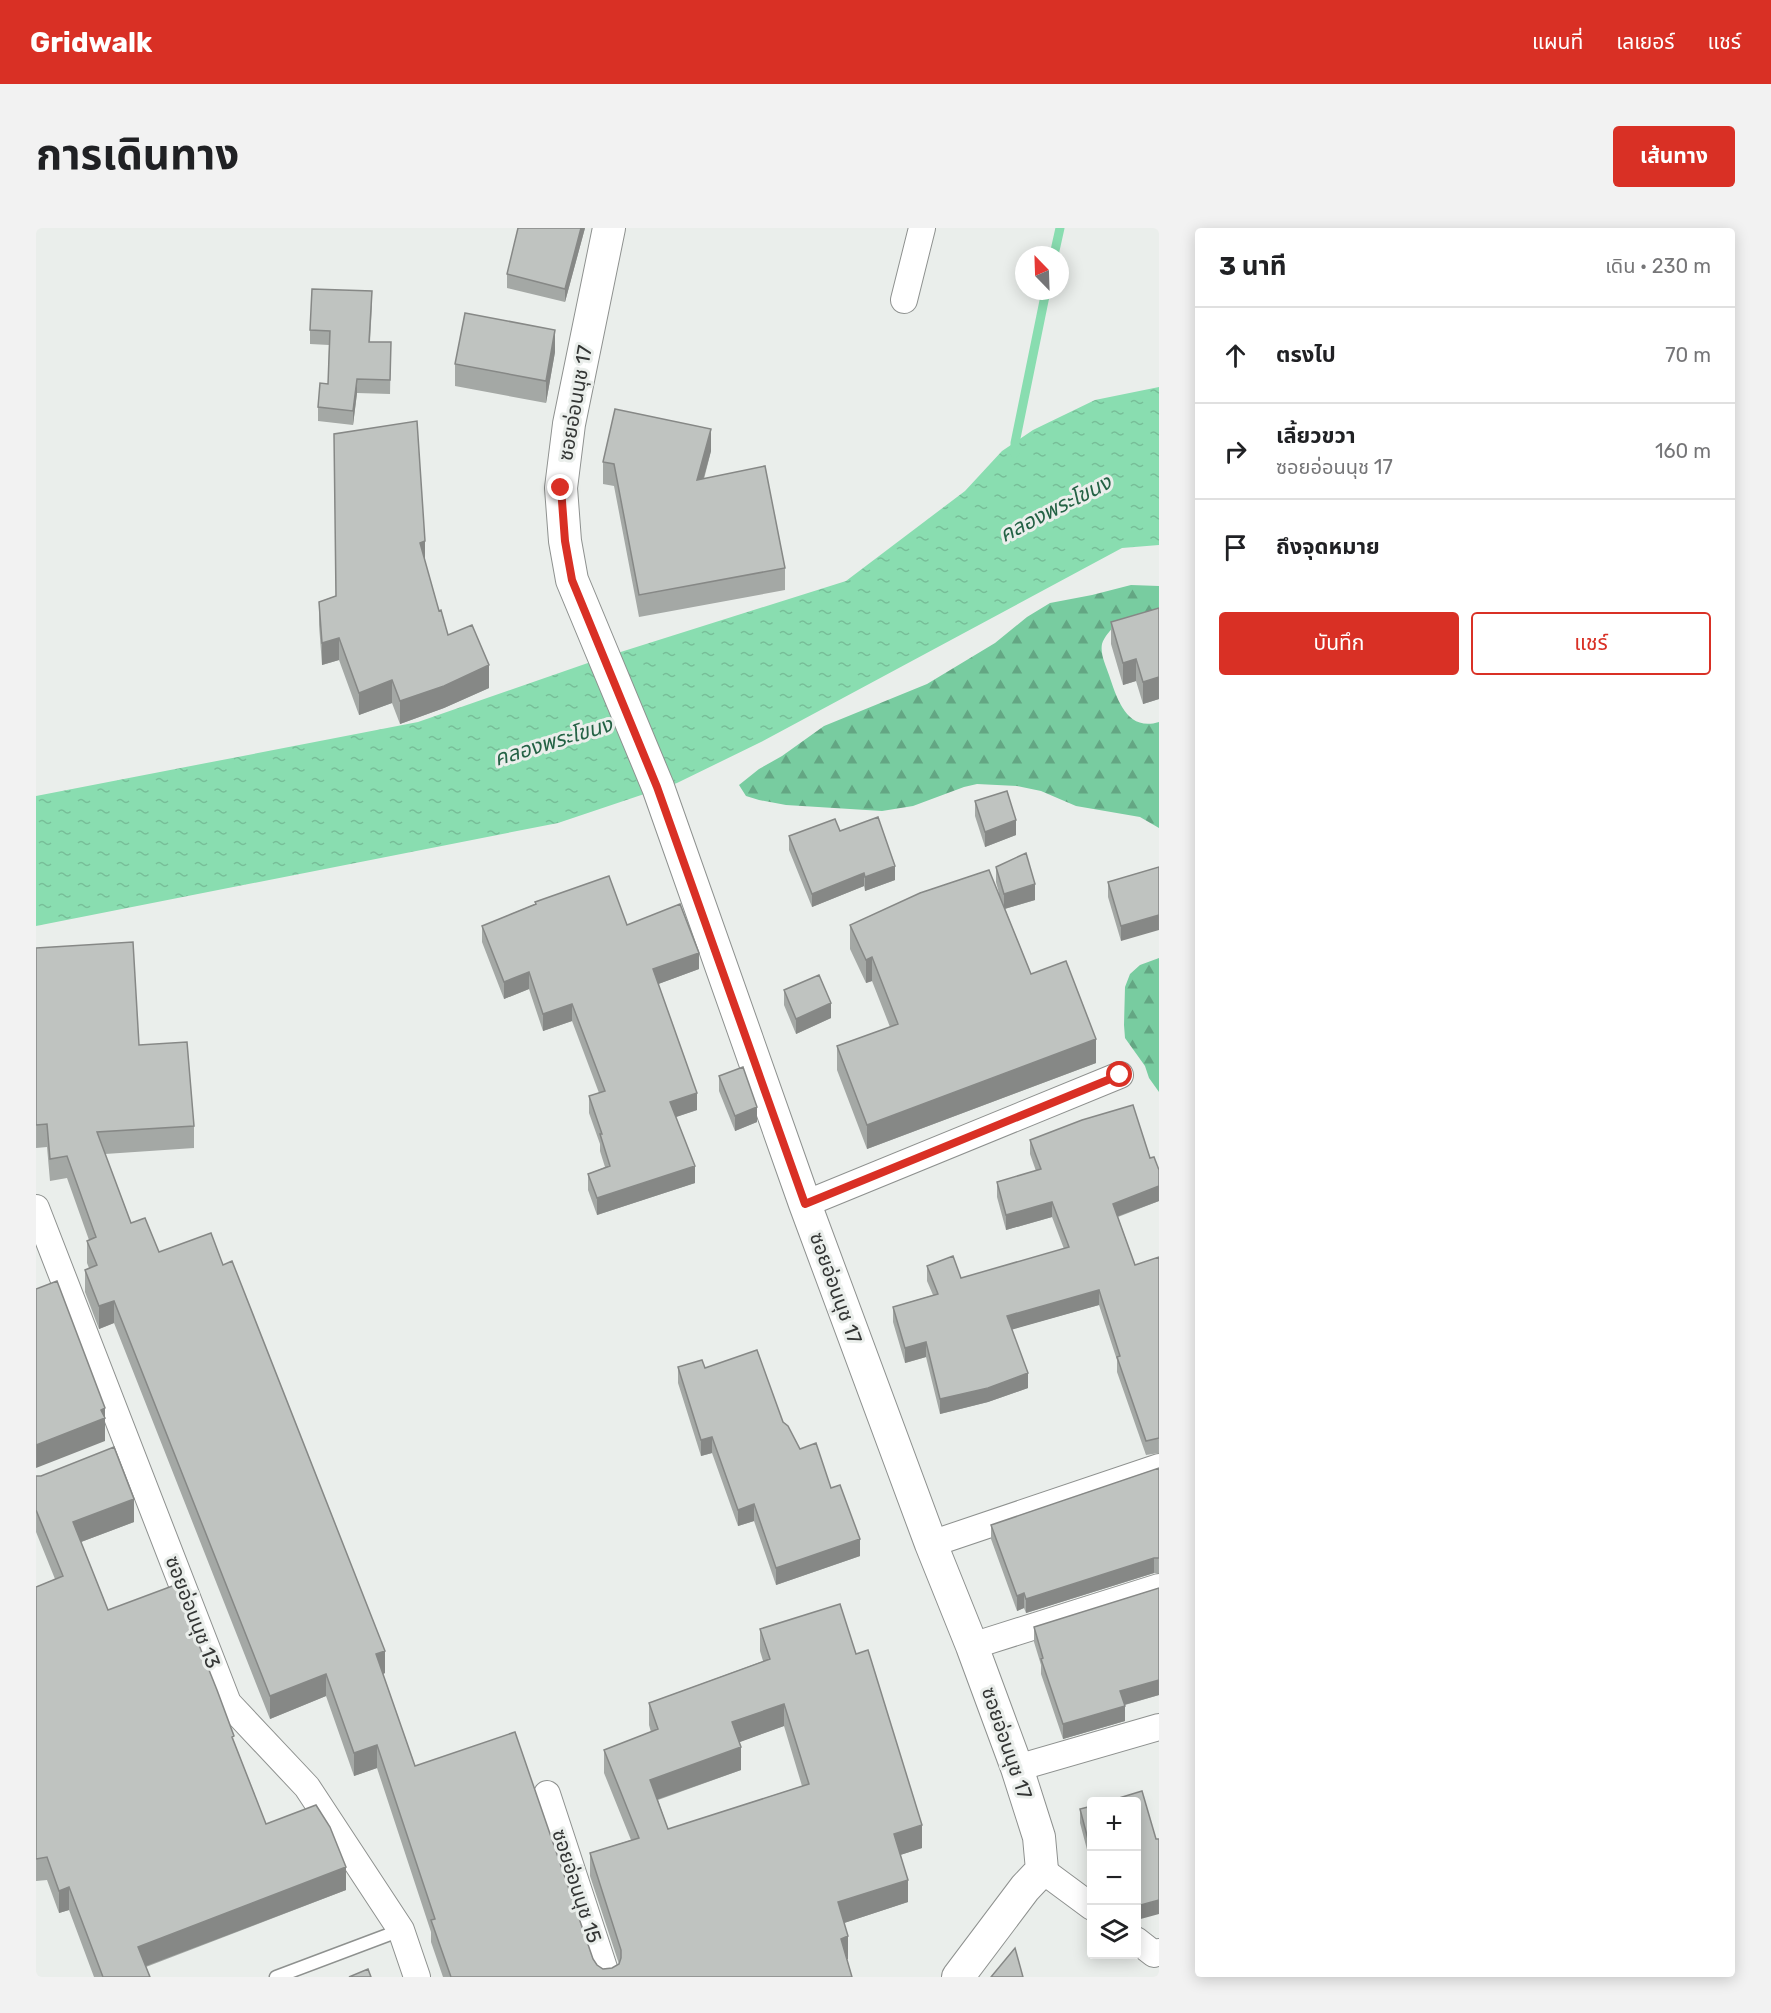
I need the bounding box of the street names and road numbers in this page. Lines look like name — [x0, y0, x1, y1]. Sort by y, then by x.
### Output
street label: ซอยอ่อนนุช 17 — [553, 343, 597, 463]
street label: ซอยอ่อนนุช 17 — [805, 1229, 867, 1347]
street label: ซอยอ่อนนุช 13 — [161, 1552, 225, 1672]
street label: ซอยอ่อนนุช 17 — [977, 1684, 1037, 1802]
street label: ซอยอ่อนนุช 15 — [547, 1826, 607, 1946]

